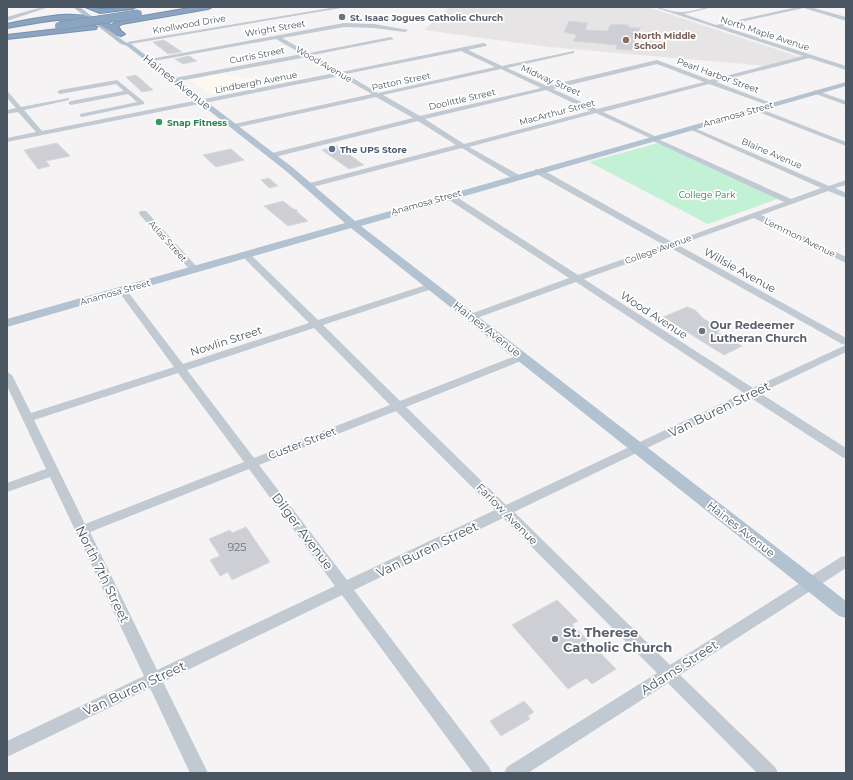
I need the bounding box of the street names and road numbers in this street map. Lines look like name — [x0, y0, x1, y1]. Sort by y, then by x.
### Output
street label: Knollwood Drive — [152, 12, 227, 36]
street label: North Maple Avenue — [719, 13, 811, 53]
street label: Wright Street — [244, 17, 306, 39]
street label: Wood Avenue — [294, 43, 355, 85]
street label: Curtis Street — [228, 44, 286, 66]
street label: Haines Avenue — [140, 51, 214, 113]
street label: Pearl Harbor Street — [676, 55, 761, 95]
street label: Midway Street — [519, 62, 583, 98]
street label: Lindbergh Avenue — [214, 69, 299, 95]
street label: Patton Street — [371, 69, 432, 93]
street label: Doolittle Street — [428, 86, 497, 112]
street label: MacArthur Street — [518, 96, 596, 127]
street label: Anamosa Street — [702, 99, 775, 129]
street label: Blaine Avenue — [740, 135, 804, 171]
street label: Anamosa Street — [390, 187, 463, 217]
street label: Lemmon Avenue — [763, 215, 838, 259]
street label: Atlas Street — [147, 218, 190, 264]
street label: College Avenue — [623, 232, 693, 266]
street label: Willsie Avenue — [701, 244, 779, 296]
street label: Anamosa Street — [79, 277, 152, 307]
street label: Wood Avenue — [618, 288, 691, 342]
street label: Haines Avenue — [450, 298, 524, 360]
street label: Nowlin Street — [188, 323, 264, 359]
street label: Van Buren Street — [666, 377, 772, 441]
street label: Custer Street — [266, 423, 339, 462]
street label: Farlow Avenue — [473, 480, 541, 548]
street label: Dilger Avenue — [269, 489, 337, 573]
street label: Haines Avenue — [704, 498, 778, 560]
street label: Van Buren Street — [374, 517, 480, 581]
street label: North 7th Street — [73, 523, 133, 625]
street label: Adams Street — [637, 636, 721, 698]
street label: Van Buren Street — [80, 657, 188, 719]

